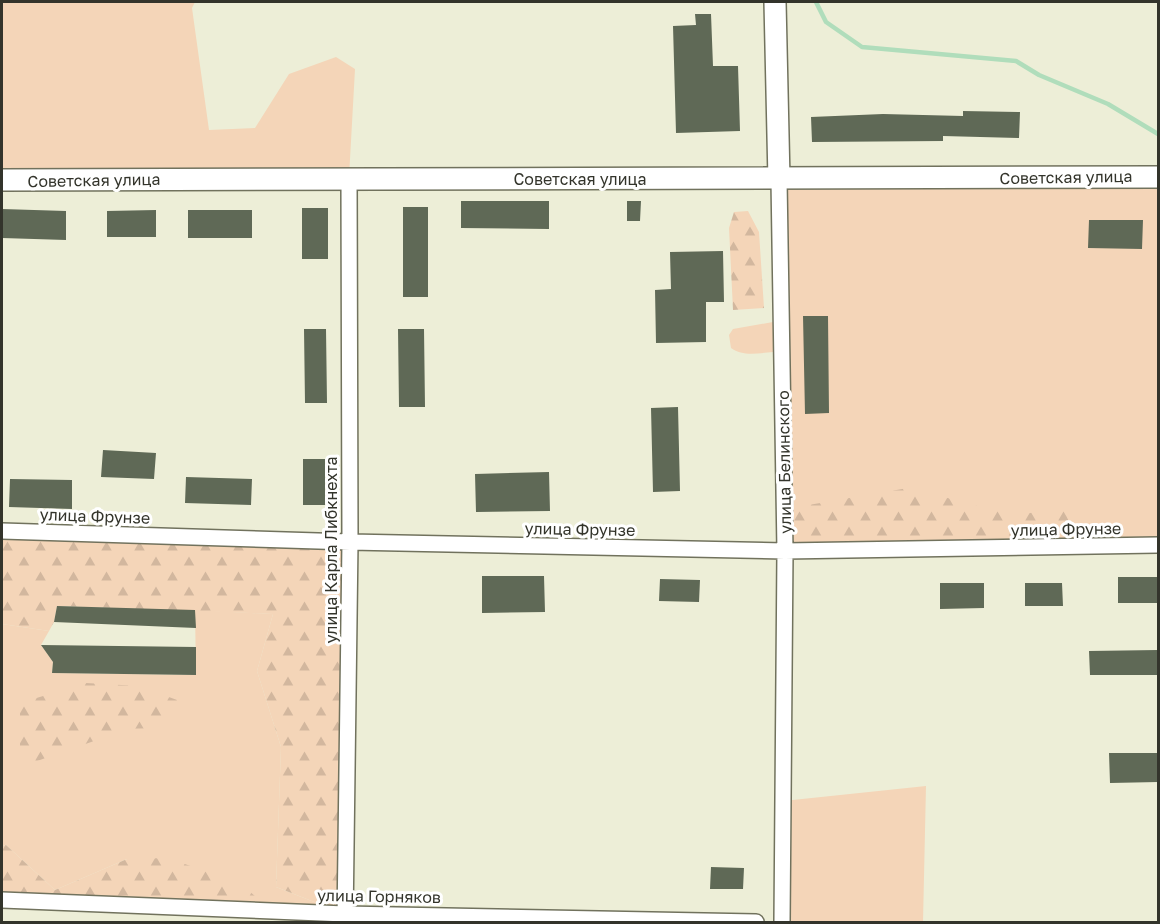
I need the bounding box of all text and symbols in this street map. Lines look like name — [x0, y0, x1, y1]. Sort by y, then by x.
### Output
street label: Советская улица — [999, 166, 1133, 188]
street label: Советская улица — [27, 169, 161, 191]
street label: Советская улица — [513, 169, 647, 189]
street label: улица Белинского — [773, 390, 795, 534]
street label: улица Карла Либкнехта — [321, 456, 341, 644]
street label: улица Фрунзе — [39, 504, 151, 528]
street label: улица Фрунзе — [525, 518, 635, 540]
street label: улица Фрунзе — [1011, 518, 1121, 540]
street label: улица Горняков — [317, 885, 441, 907]

